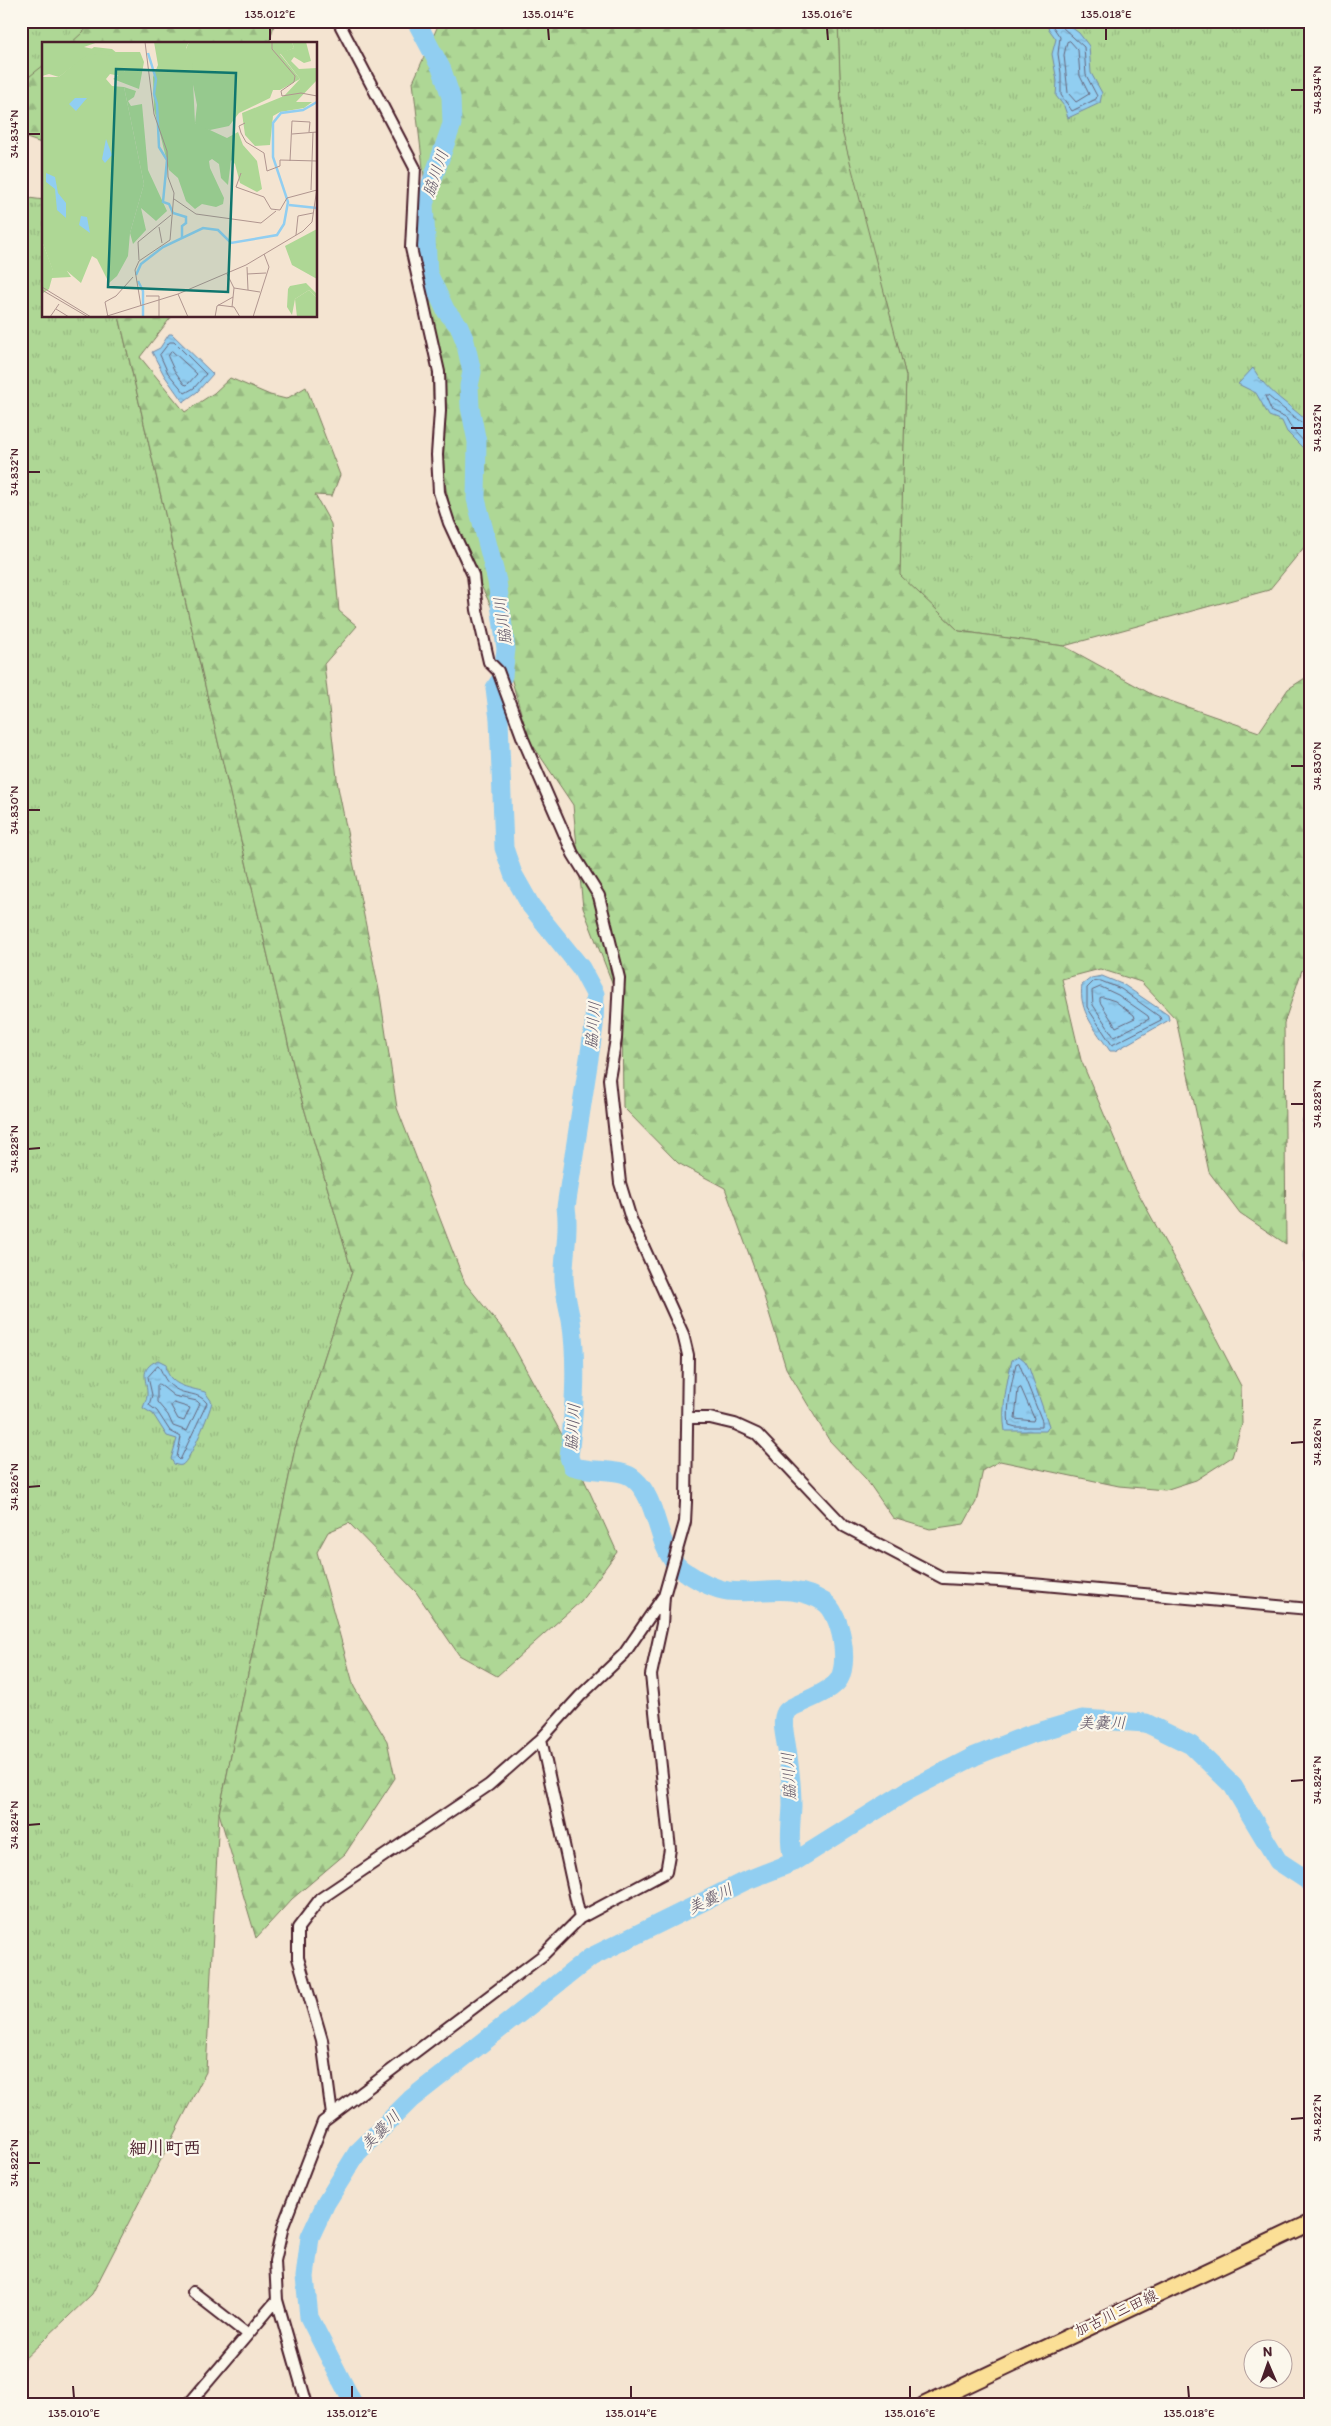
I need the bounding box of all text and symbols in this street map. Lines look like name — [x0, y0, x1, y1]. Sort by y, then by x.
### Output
text: 135.012°E — [245, 7, 296, 21]
text: 135.014°E — [522, 7, 574, 21]
text: 135.016°E — [802, 7, 853, 21]
text: 135.018°E — [1080, 7, 1132, 21]
inset map — [42, 42, 318, 318]
text: 34.834°N — [1310, 66, 1324, 114]
text: 34.834°N — [7, 110, 21, 158]
water label: 脇川川 — [419, 147, 452, 199]
text: 34.832°N — [1310, 404, 1324, 452]
text: 34.832°N — [7, 448, 21, 496]
water label: 脇川川 — [490, 596, 515, 646]
text: 34.830°N — [1310, 742, 1324, 790]
text: 34.830°N — [7, 786, 21, 834]
water label: 脇川川 — [581, 1000, 604, 1050]
text: 34.828°N — [1310, 1080, 1324, 1128]
text: 34.828°N — [7, 1125, 21, 1173]
water label: 脇川川 — [561, 1402, 584, 1452]
text: 34.826°N — [1310, 1418, 1324, 1466]
text: 34.826°N — [7, 1463, 21, 1511]
water label: 美嚢川 — [1078, 1713, 1126, 1732]
water label: 脇川川 — [778, 1752, 799, 1800]
text: 34.824°N — [1310, 1756, 1324, 1804]
text: 34.824°N — [7, 1801, 21, 1849]
water label: 美嚢川 — [684, 1879, 736, 1918]
text: 34.822°N — [1310, 2094, 1324, 2142]
water label: 美嚢川 — [357, 2107, 404, 2154]
district label: 細川町西 — [129, 2137, 201, 2159]
text: 34.822°N — [7, 2139, 21, 2187]
street label: 加古川三田線 — [1071, 2286, 1161, 2340]
north arrow — [1244, 2338, 1294, 2388]
text: N — [1263, 2343, 1273, 2360]
text: 135.010°E — [48, 2406, 100, 2420]
text: 135.012°E — [327, 2406, 378, 2420]
text: 135.014°E — [605, 2406, 657, 2420]
text: 135.016°E — [885, 2406, 936, 2420]
text: 135.018°E — [1163, 2406, 1215, 2420]

